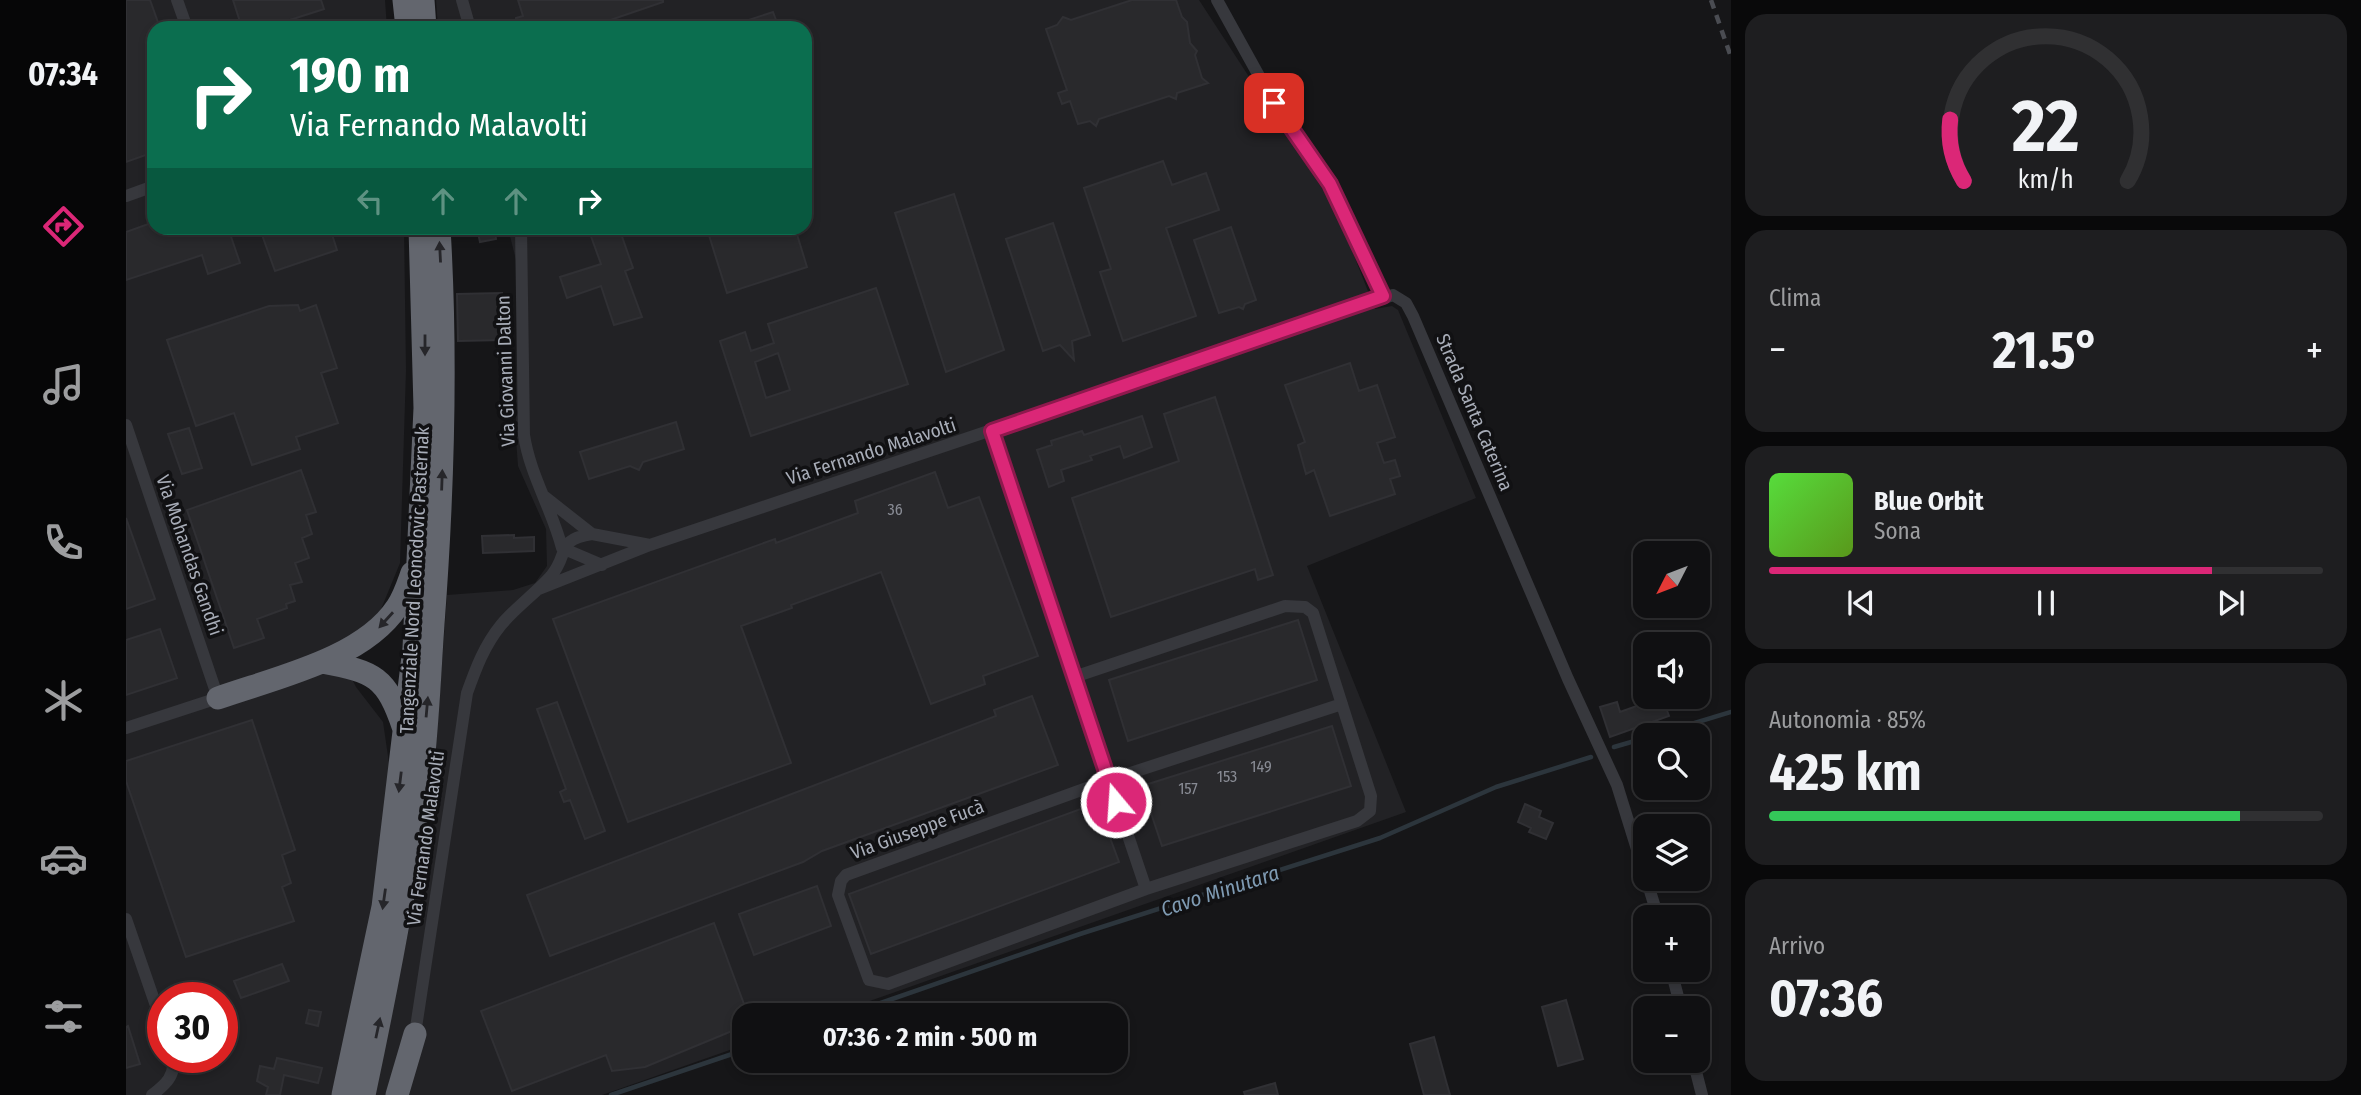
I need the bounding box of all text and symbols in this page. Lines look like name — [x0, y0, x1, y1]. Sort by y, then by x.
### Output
text: 190 m — [290, 46, 410, 105]
icon: right — [175, 49, 266, 140]
text: 07:34 — [28, 55, 98, 93]
pin — [1244, 73, 1304, 133]
text: 22 — [2011, 83, 2080, 170]
icon: arrive — [1255, 84, 1293, 122]
text: Via Fernando Malavolti — [290, 106, 588, 144]
text: km/h — [2018, 165, 2074, 195]
icon: left — [351, 182, 389, 220]
icon: ahead — [424, 182, 462, 220]
icon: ahead — [497, 182, 535, 220]
icon: right — [570, 182, 608, 220]
icon: directions — [39, 202, 88, 251]
one-way arrow — [435, 241, 446, 263]
text: Clima — [1769, 284, 1821, 312]
street label: Via Giovanni Dalton — [491, 295, 520, 447]
text: 21.5° — [1992, 319, 2099, 382]
text: − — [1769, 327, 1786, 373]
text: + — [2306, 327, 2323, 373]
street label: Strada Santa Caterina — [1431, 330, 1518, 494]
one-way arrow — [419, 334, 431, 356]
icon: music — [39, 360, 88, 409]
street label: Via Fernando Malavolti — [783, 413, 959, 490]
street label: Tangenziale Nord Leonodovic Pasternak — [395, 426, 434, 734]
one-way arrow — [436, 469, 448, 491]
street label: Via Mohandas Gandhi — [151, 472, 228, 638]
text: Blue Orbit — [1874, 486, 1984, 517]
house number: 36 — [887, 500, 903, 519]
text: Sona — [1874, 517, 1921, 545]
icon: phone — [39, 518, 88, 567]
north arrow — [1633, 541, 1710, 618]
map controls — [1633, 541, 1710, 1073]
icon: previous — [1842, 584, 1880, 622]
icon: pause — [2027, 584, 2065, 622]
icon: next — [2212, 584, 2250, 622]
one-way arrow — [378, 611, 394, 629]
button: sound — [1633, 632, 1710, 709]
icon: climate — [39, 676, 88, 725]
one-way arrow — [422, 696, 433, 718]
text: Autonomia · 85% — [1769, 706, 1926, 734]
button: search — [1633, 723, 1710, 800]
text: 425 km — [1769, 741, 1922, 804]
street label: Via Fernando Malavolti — [402, 749, 449, 927]
house number: 149 — [1250, 757, 1272, 776]
position arrow — [1079, 765, 1153, 839]
house number: 153 — [1217, 767, 1237, 786]
one-way arrow — [394, 771, 405, 793]
house number: 157 — [1178, 779, 1198, 798]
street label: Via Giuseppe Fucà — [847, 795, 987, 864]
button: layers — [1633, 814, 1710, 891]
icon: car — [39, 834, 88, 883]
water label: Cavo Minutara — [1158, 860, 1282, 922]
one-way arrow — [378, 888, 389, 910]
button: + — [1633, 905, 1710, 982]
text: Arrivo — [1769, 932, 1825, 960]
text: 07:36 — [1769, 967, 1883, 1030]
speed limit sign: 30 — [147, 982, 238, 1073]
icon: filters — [39, 992, 88, 1041]
button: − — [1633, 996, 1710, 1073]
one-way arrow — [373, 1017, 384, 1039]
text: 07:36 · 2 min · 500 m — [823, 1022, 1037, 1053]

